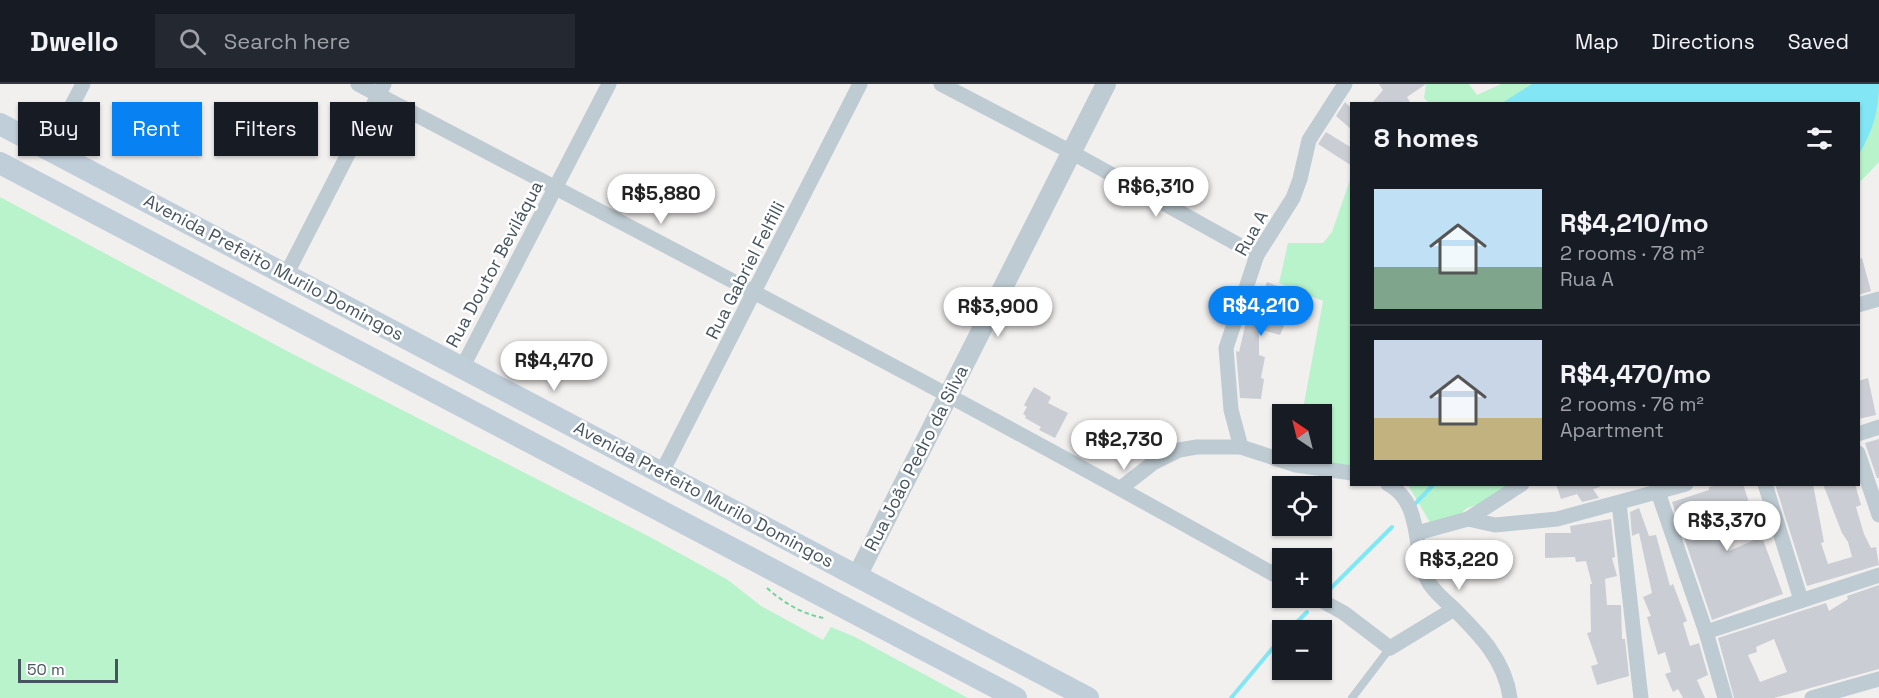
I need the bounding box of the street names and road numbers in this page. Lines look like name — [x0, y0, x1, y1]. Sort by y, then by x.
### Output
street label: Rua Doutor Beviláqua — [440, 177, 548, 351]
street label: Avenida Prefeito Murilo Domingos — [140, 189, 408, 345]
street label: Rua Gabriel Felfilli — [700, 197, 790, 343]
street label: Rua A — [1229, 206, 1273, 260]
street label: Rua João Pedro da Silva — [859, 361, 973, 555]
street label: Avenida Prefeito Murilo Domingos — [570, 416, 838, 572]

